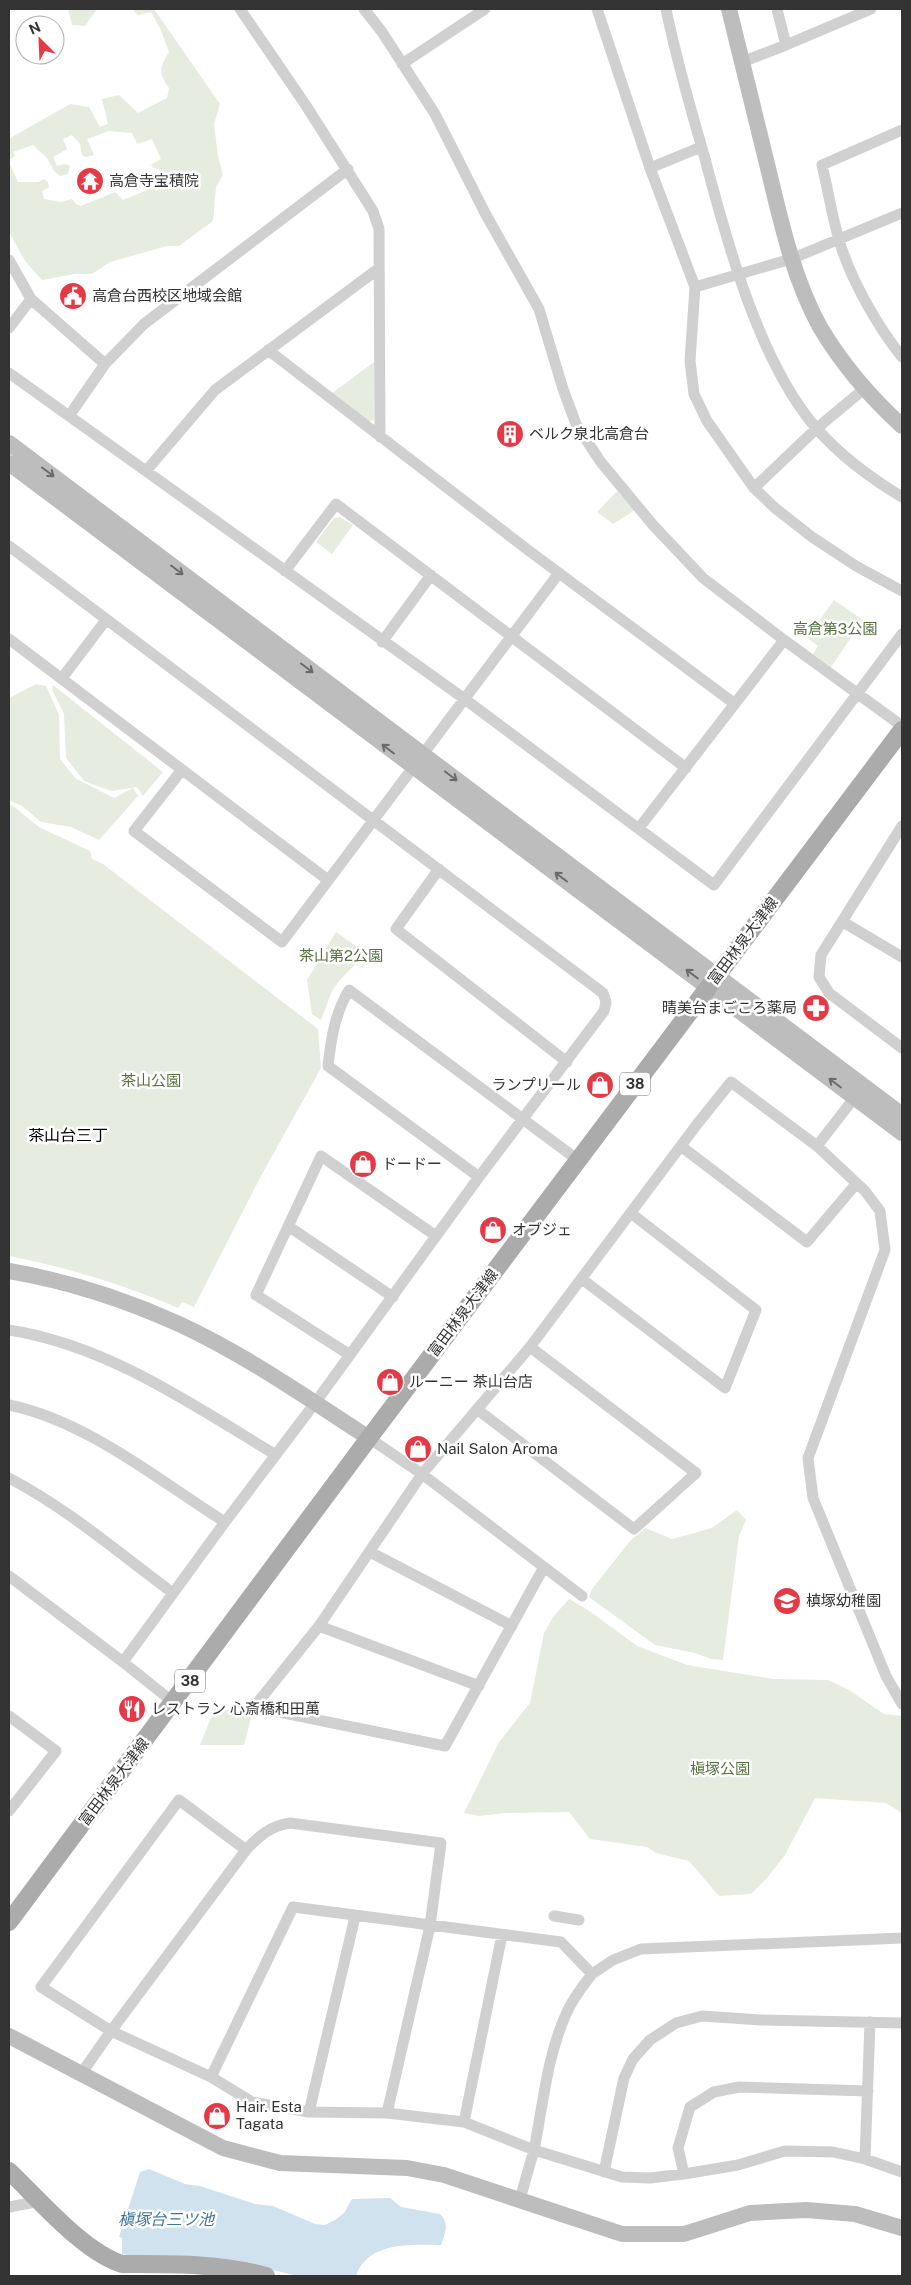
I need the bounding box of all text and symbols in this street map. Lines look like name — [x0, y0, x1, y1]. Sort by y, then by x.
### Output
north arrow — [15, 15, 65, 65]
text: N — [26, 19, 43, 38]
temple icon: 高倉寺宝積院 — [75, 166, 105, 196]
place label: 高倉寺宝積院 — [109, 172, 199, 189]
public building icon: 高倉台西校区地域会館 — [58, 281, 88, 311]
place label: 高倉台西校区地域会館 — [92, 287, 242, 304]
building icon: ベルク泉北高倉台 — [495, 419, 525, 449]
place label: ベルク泉北高倉台 — [529, 425, 649, 442]
one-way arrow — [41, 467, 55, 477]
one-way arrow — [170, 565, 184, 575]
park label: 高倉第3公園 — [793, 620, 877, 637]
one-way arrow — [300, 663, 314, 673]
one-way arrow — [381, 744, 395, 754]
one-way arrow — [444, 771, 458, 781]
one-way arrow — [554, 872, 568, 882]
street label: 富田林泉大津線 — [704, 894, 781, 988]
park label: 茶山第2公園 — [299, 947, 383, 964]
one-way arrow — [685, 969, 699, 979]
pharmacy icon: 晴美台まごころ薬局 — [801, 993, 831, 1023]
place label: 晴美台まごころ薬局 — [662, 999, 797, 1016]
shop icon: ランプリール — [585, 1070, 615, 1100]
park label: 茶山公園 — [121, 1072, 181, 1089]
road number: 38 — [620, 1072, 650, 1096]
place label: ランプリール — [491, 1076, 581, 1093]
one-way arrow — [829, 1077, 842, 1088]
district label: 茶山台三丁 — [28, 1126, 108, 1145]
shop icon: ドードー — [348, 1149, 378, 1179]
place label: ドードー — [382, 1155, 442, 1172]
shop icon: オブジェ — [478, 1215, 508, 1245]
place label: オブジェ — [512, 1221, 572, 1238]
street label: 富田林泉大津線 — [424, 1266, 501, 1360]
shop icon: ルーニー 茶山台店 — [375, 1367, 405, 1397]
place label: ルーニー 茶山台店 — [409, 1373, 533, 1390]
shop icon: Nail Salon Aroma — [403, 1434, 433, 1464]
place label: Nail Salon Aroma — [437, 1440, 558, 1457]
school or university icon: 槙塚幼稚園 — [772, 1586, 802, 1616]
place label: 槙塚幼稚園 — [806, 1592, 881, 1609]
road number: 38 — [175, 1670, 205, 1692]
restaurant icon: レストラン 心斎橋和田萬 — [117, 1694, 147, 1724]
place label: レストラン 心斎橋和田萬 — [151, 1700, 320, 1717]
street label: 富田林泉大津線 — [75, 1735, 152, 1829]
park label: 槇塚公園 — [690, 1760, 750, 1777]
place label: Hair. Esta Tagata — [236, 2098, 302, 2132]
shop icon: Hair. Esta Tagata — [202, 2101, 232, 2131]
water label: 槇塚台三ツ池 — [118, 2210, 216, 2229]

